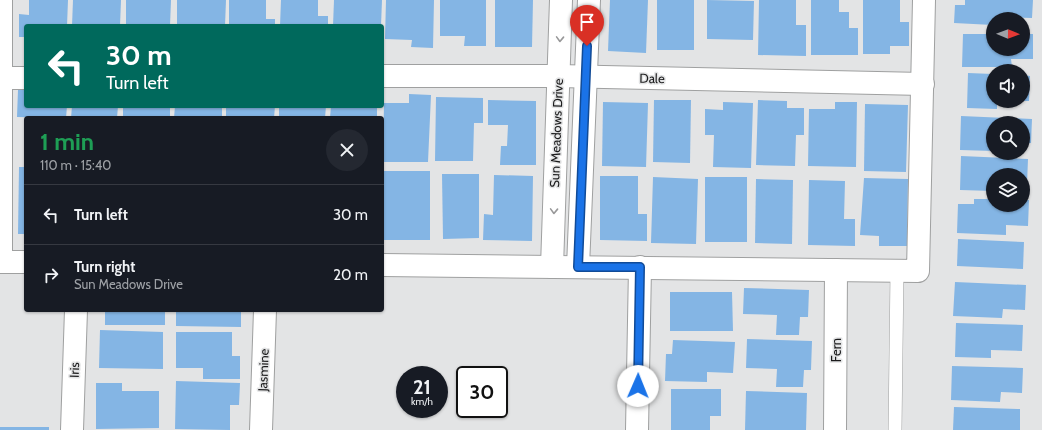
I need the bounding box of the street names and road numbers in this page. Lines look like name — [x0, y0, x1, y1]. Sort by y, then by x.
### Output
street label: Dale — [639, 70, 665, 86]
street label: Sun Meadows Drive — [546, 78, 566, 188]
street label: Fern — [828, 338, 844, 362]
street label: Jasmine — [254, 348, 272, 393]
street label: Iris — [66, 361, 82, 378]

